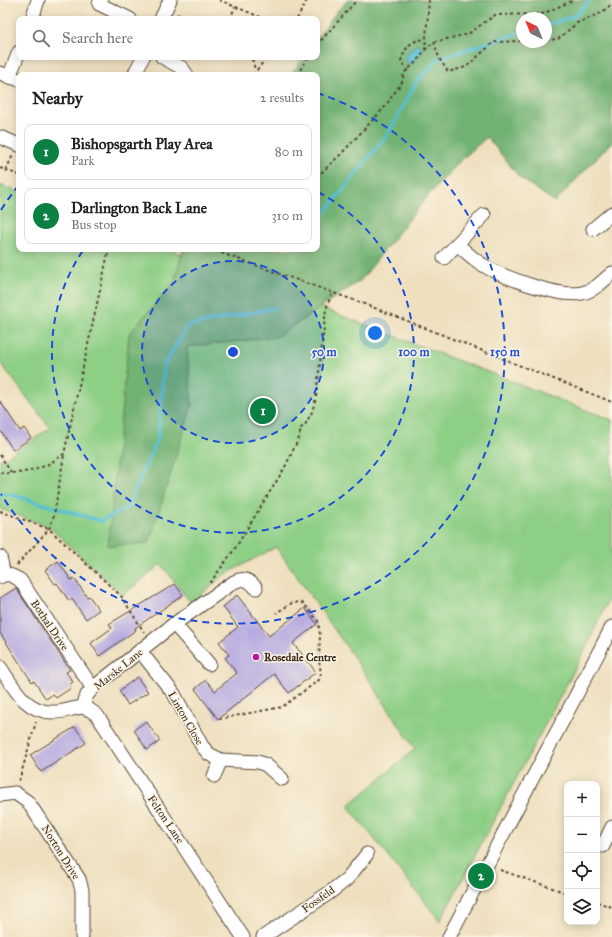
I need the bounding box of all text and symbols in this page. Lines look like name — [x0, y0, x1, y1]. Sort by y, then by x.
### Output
north arrow — [516, 12, 552, 48]
search box — [16, 16, 320, 60]
icon: search — [30, 27, 52, 49]
text: Search here — [62, 29, 133, 47]
text: Nearby — [32, 88, 83, 109]
text: 2 results — [260, 90, 304, 106]
text: Bishopsgarth Play Area — [71, 135, 212, 153]
text: 1 — [43, 144, 49, 160]
text: 80 m — [275, 144, 303, 160]
text: Park — [71, 153, 95, 169]
text: Darlington Back Lane — [71, 199, 207, 217]
text: 2 — [43, 208, 49, 224]
text: 310 m — [271, 208, 303, 224]
text: Bus stop — [71, 217, 117, 233]
your location — [365, 323, 385, 343]
centre of rings — [226, 345, 240, 359]
text: 50 m — [311, 345, 338, 359]
text: 100 m — [398, 345, 431, 359]
text: 150 m — [490, 345, 521, 359]
pin: 1 — [250, 396, 276, 426]
street label: Bothal Drive — [28, 597, 72, 653]
street label: Marske Lane — [91, 645, 146, 693]
place label: Rosedale Centre — [264, 651, 337, 664]
marker: Rosedale Centre — [251, 652, 261, 662]
street label: Linton Close — [165, 689, 206, 748]
map controls — [564, 781, 600, 925]
button: + — [564, 781, 600, 817]
street label: Felton Lane — [145, 793, 187, 846]
button: − — [564, 817, 600, 853]
street label: Norton Drive — [39, 822, 83, 882]
button: locate — [564, 853, 600, 889]
pin: 2 — [468, 861, 494, 891]
street label: Fossfeld — [299, 883, 338, 915]
button: layers — [564, 889, 600, 925]

